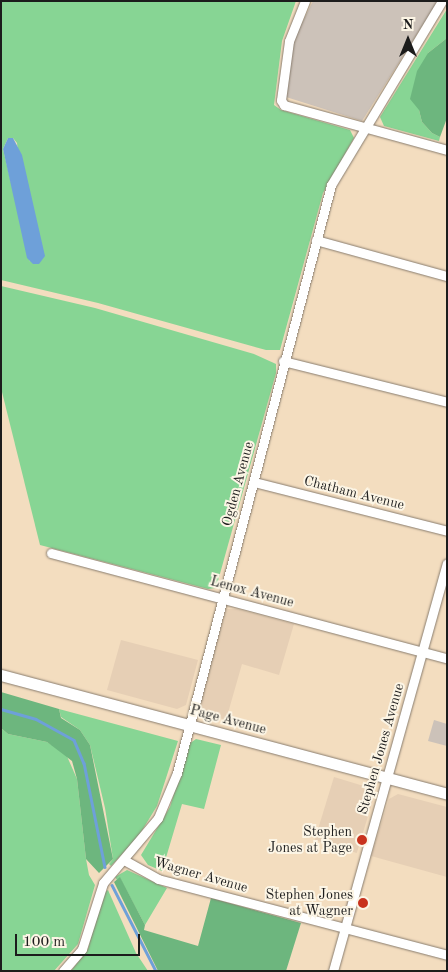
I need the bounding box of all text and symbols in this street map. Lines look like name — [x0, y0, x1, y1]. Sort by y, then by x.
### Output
north arrow — [383, 15, 433, 65]
text: N — [403, 18, 413, 32]
street label: Ogden Avenue — [219, 440, 257, 528]
street label: Chatham Avenue — [302, 472, 406, 514]
street label: Lenox Avenue — [208, 573, 296, 611]
street label: Stephen Jones Avenue — [354, 681, 408, 817]
street label: Page Avenue — [188, 702, 268, 738]
place label: Stephen Jones at Page — [268, 824, 352, 856]
marker: Stephen Jones at Page — [356, 834, 368, 846]
street label: Wagner Avenue — [152, 854, 250, 896]
place label: Stephen Jones at Wagner — [266, 887, 353, 920]
marker: Stephen Jones at Wagner — [357, 897, 369, 909]
scale bar — [18, 924, 142, 956]
text: 100 m — [23, 935, 65, 950]

